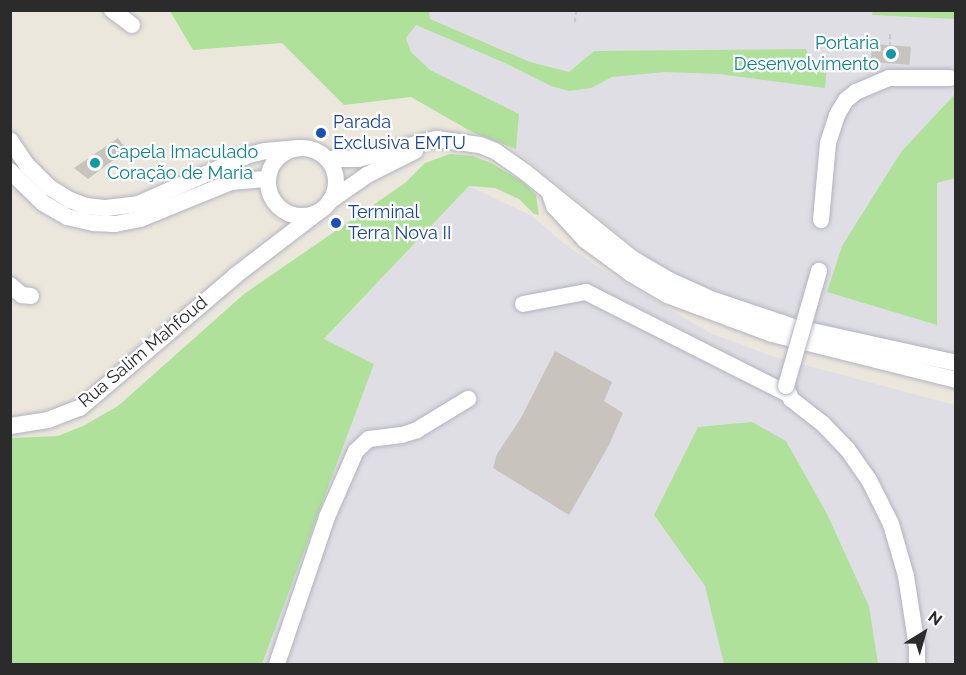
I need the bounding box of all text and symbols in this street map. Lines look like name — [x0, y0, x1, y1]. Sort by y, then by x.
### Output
place label: Portaria Desenvolvimento — [734, 33, 879, 76]
marker: Portaria Desenvolvimento — [884, 47, 898, 61]
place label: Parada Exclusiva EMTU — [333, 112, 466, 154]
marker: Parada Exclusiva EMTU — [314, 126, 328, 140]
place label: Capela Imaculado Coração de Maria — [107, 142, 258, 184]
marker: Capela Imaculado Coração de Maria — [88, 156, 102, 170]
place label: Terminal Terra Nova II — [348, 202, 451, 244]
marker: Terminal Terra Nova II — [329, 216, 343, 230]
street label: Rua Salim Mahfoud — [74, 292, 212, 412]
north arrow — [894, 603, 954, 663]
text: N — [925, 607, 946, 629]

